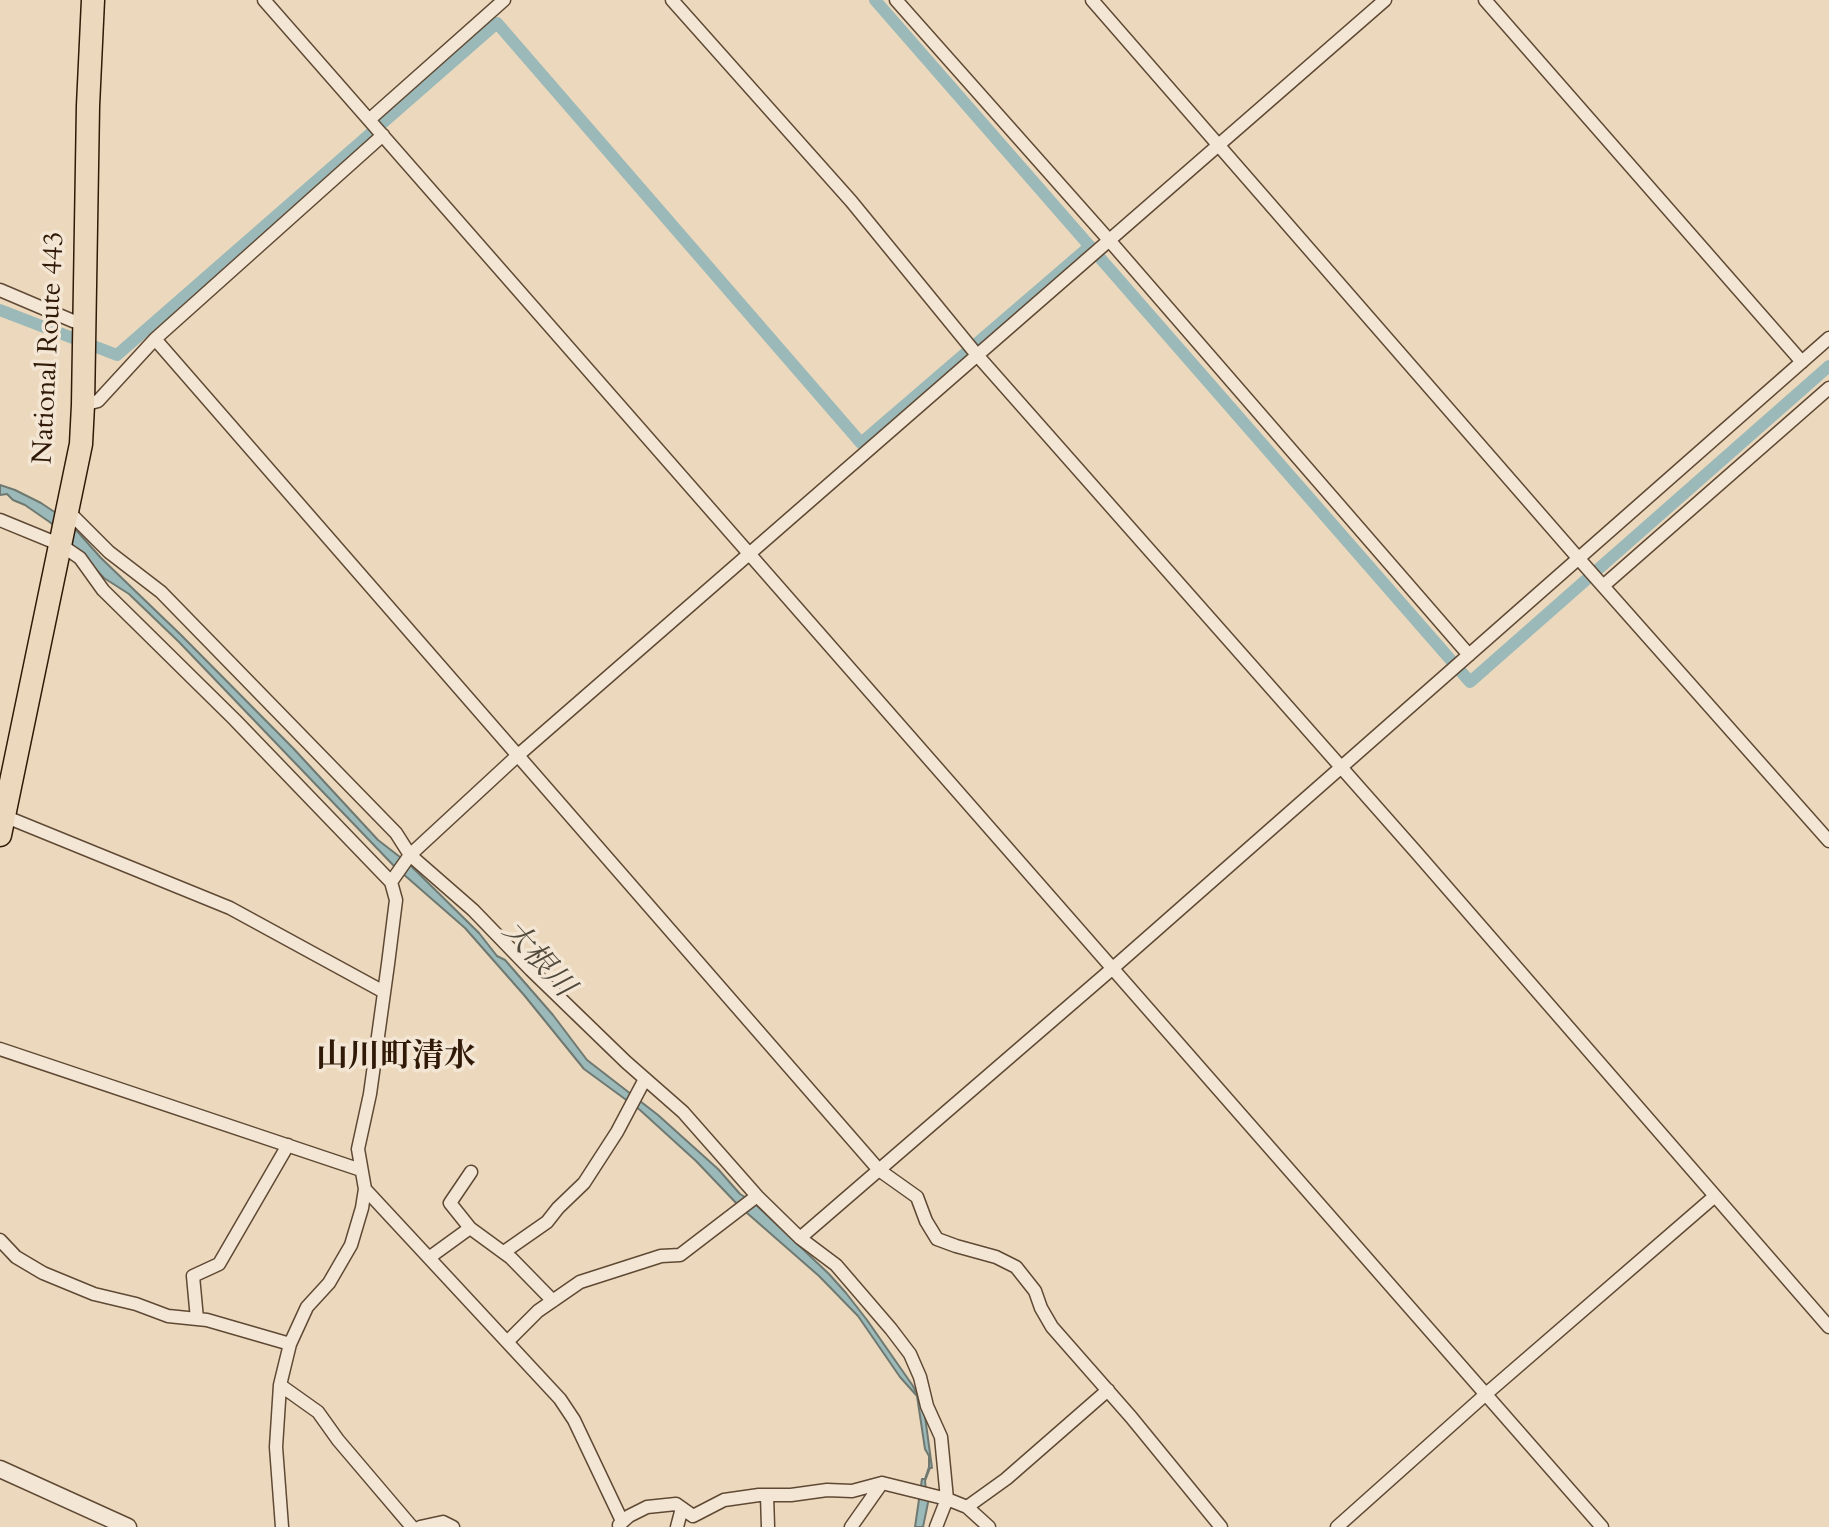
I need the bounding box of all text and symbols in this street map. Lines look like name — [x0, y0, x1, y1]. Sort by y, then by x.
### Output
street label: National Route 443 — [27, 231, 73, 465]
water label: 大根川 — [494, 915, 580, 1005]
district label: 山川町清水 — [316, 1040, 476, 1078]

